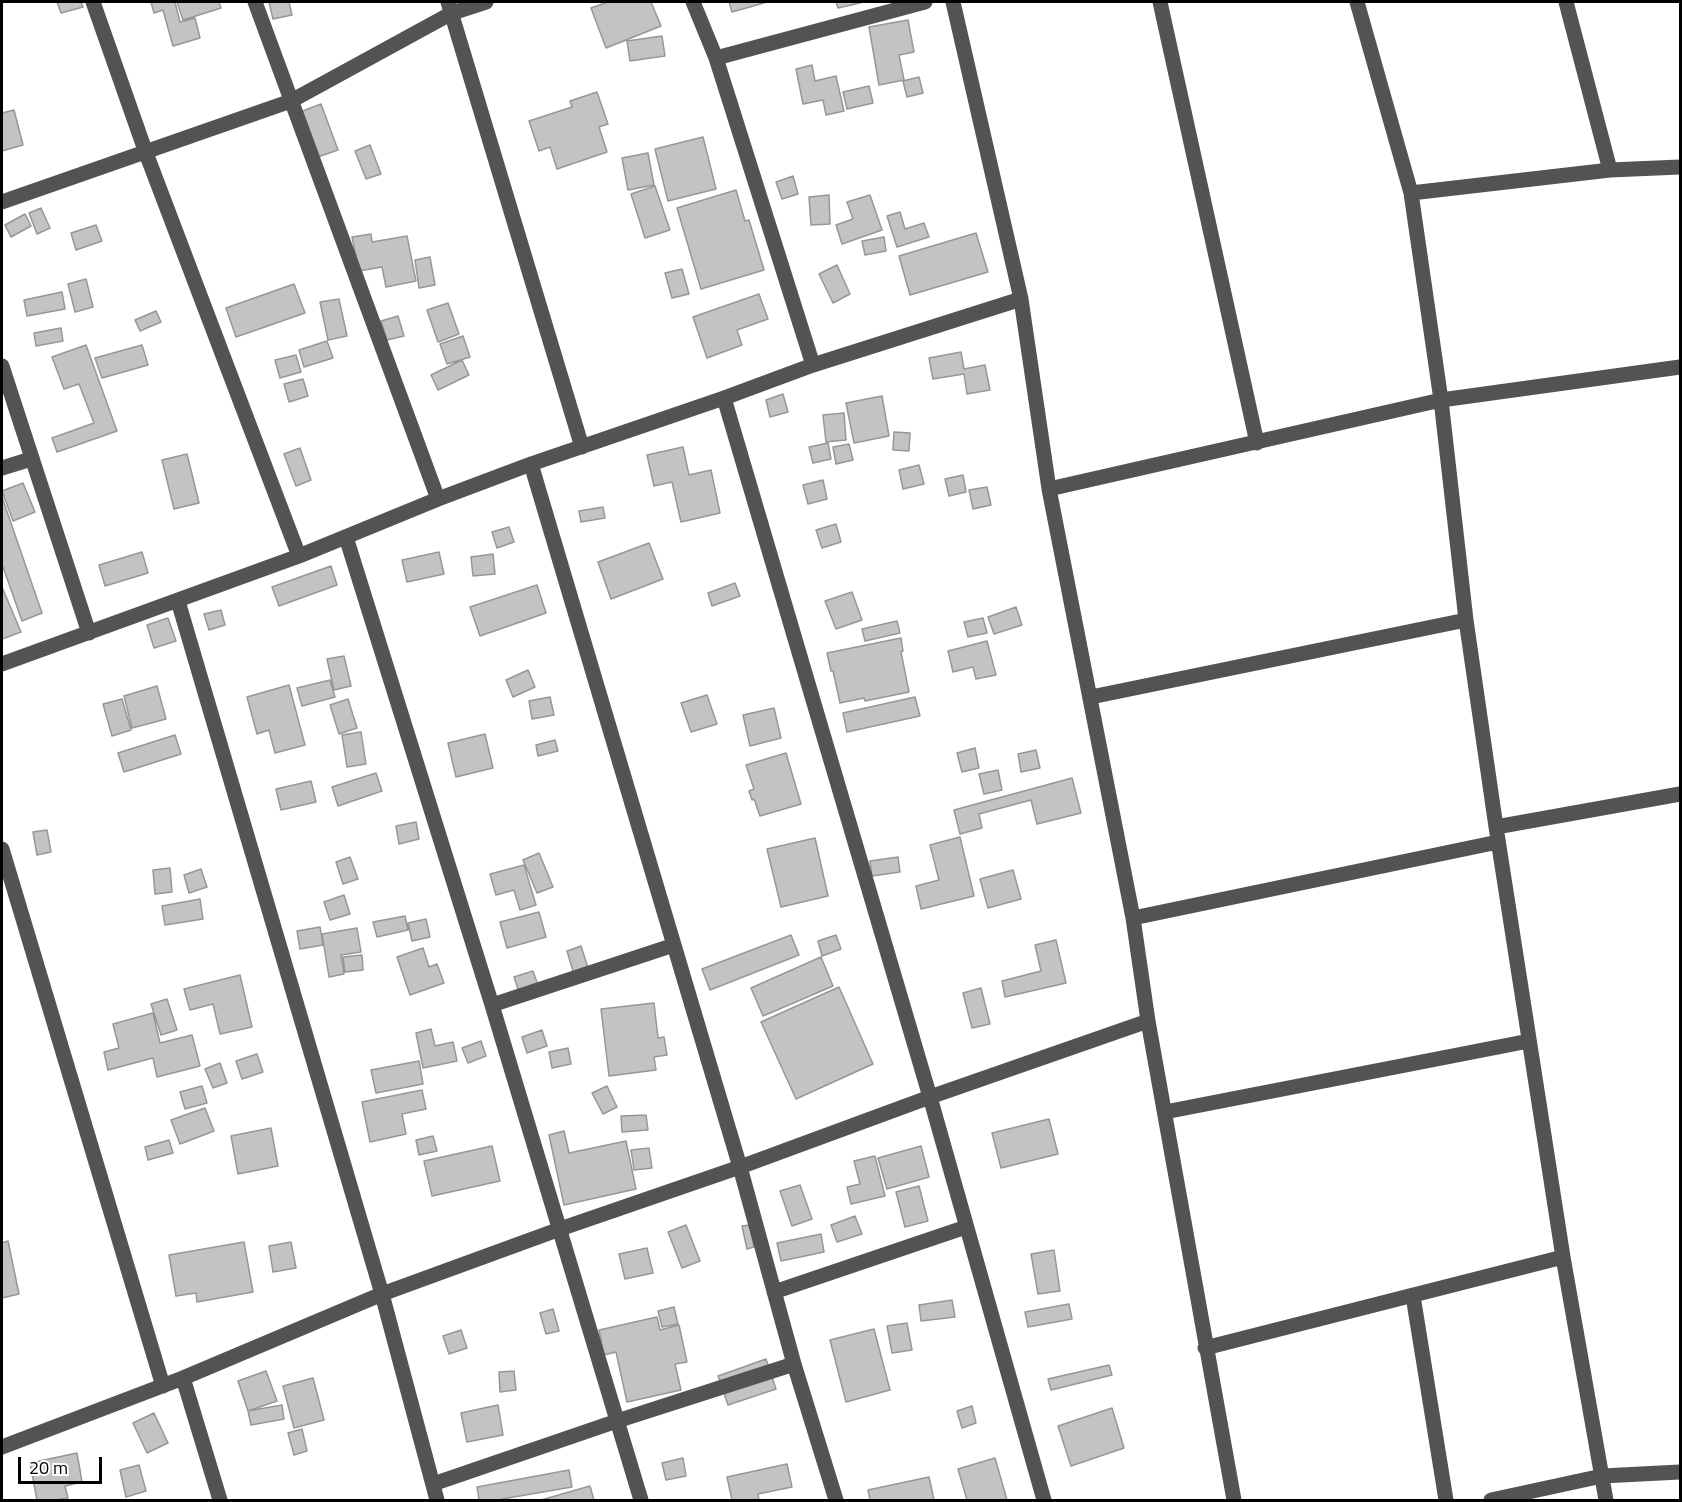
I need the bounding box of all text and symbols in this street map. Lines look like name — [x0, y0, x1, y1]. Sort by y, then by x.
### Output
scale bar — [21, 1445, 105, 1483]
text: 20 m — [29, 1454, 68, 1481]

